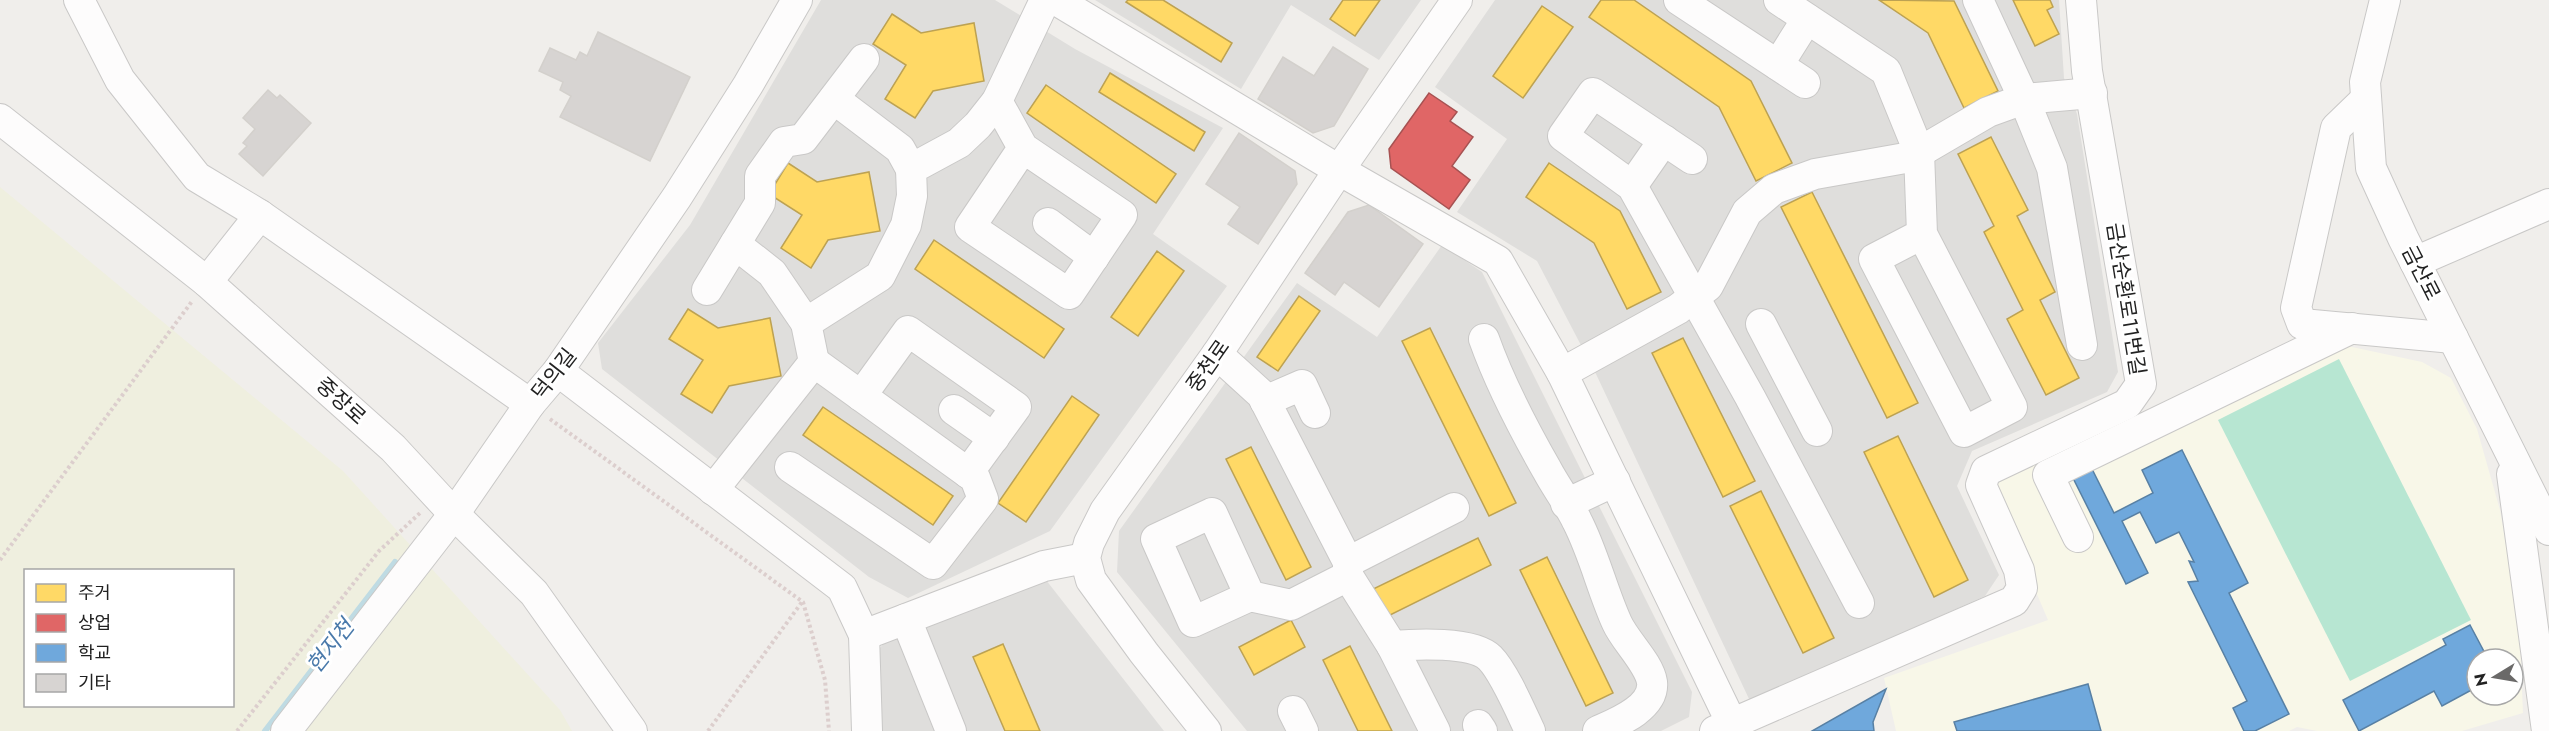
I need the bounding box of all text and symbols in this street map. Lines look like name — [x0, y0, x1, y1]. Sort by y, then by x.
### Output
street label: 금산순환로11번길 — [2099, 221, 2153, 377]
street label: 금산로 — [2394, 240, 2448, 306]
street label: 중천로 — [1179, 334, 1237, 398]
street label: 덕의길 — [524, 342, 584, 406]
street label: 중장로 — [309, 370, 373, 432]
legend — [24, 569, 234, 707]
text: 주거 — [78, 580, 111, 606]
text: 상업 — [78, 610, 111, 636]
water label: 현지천 — [299, 610, 363, 680]
text: 학교 — [78, 640, 111, 666]
north arrow — [2465, 647, 2525, 707]
text: 기타 — [78, 670, 112, 696]
text: N — [2468, 671, 2493, 688]

